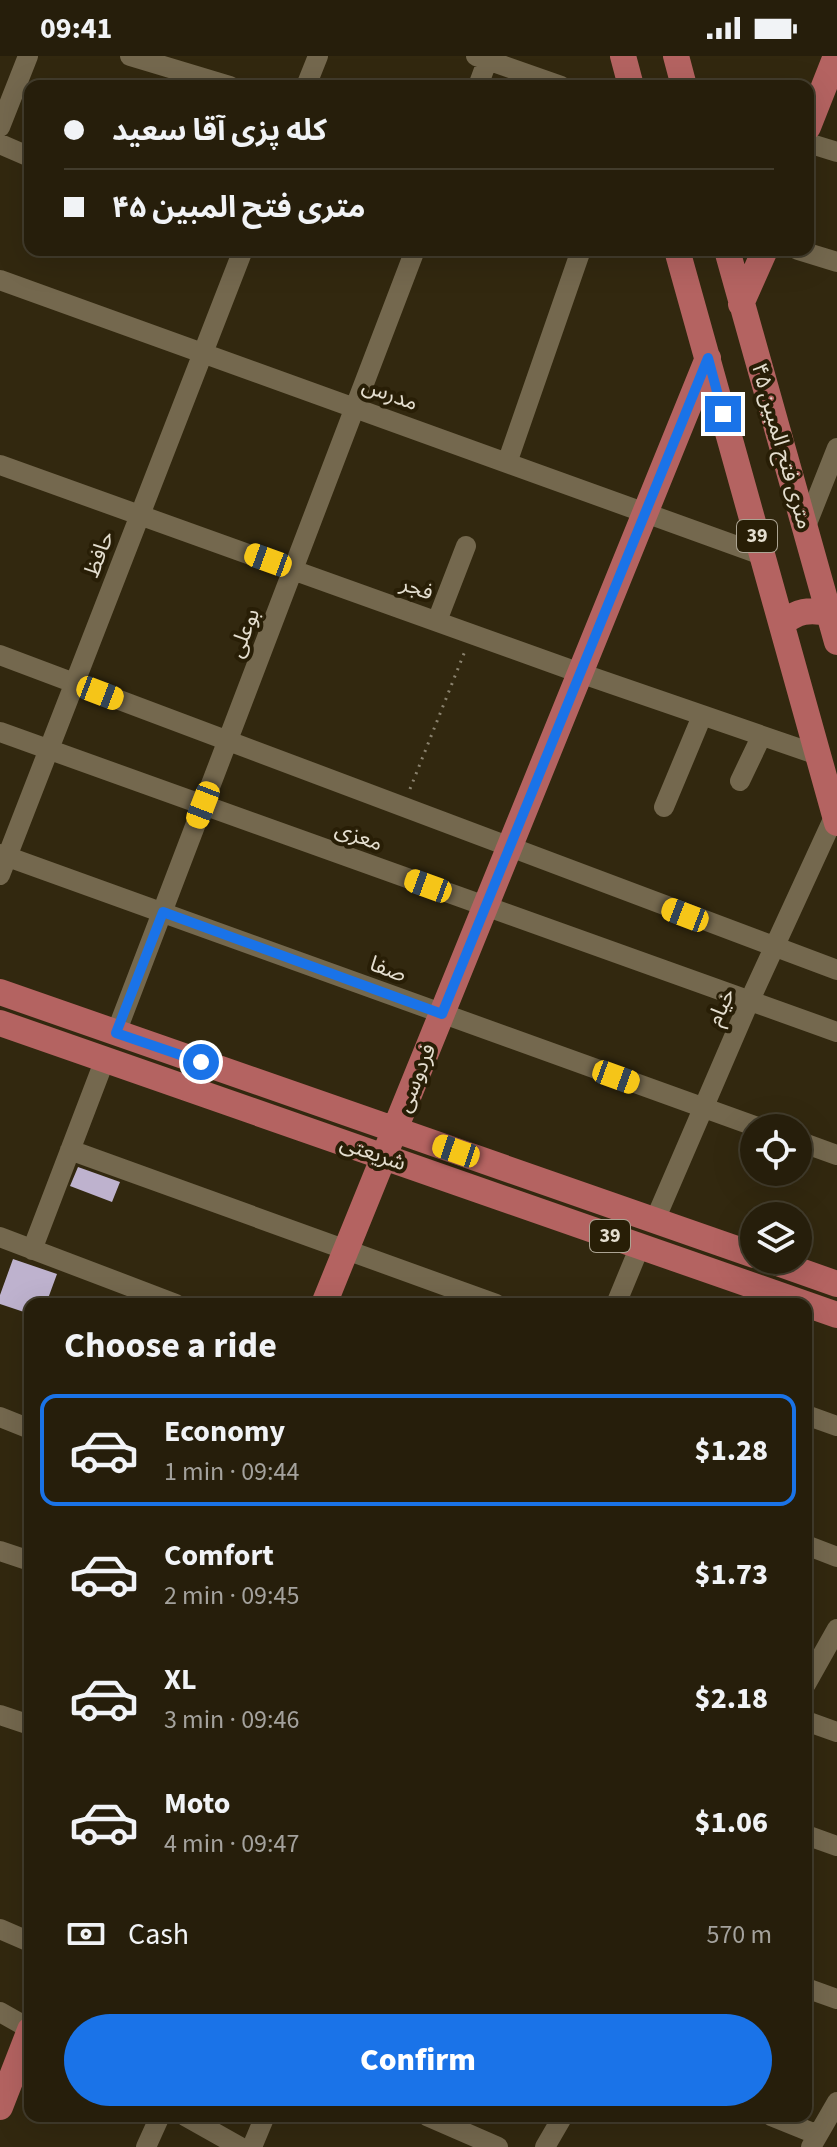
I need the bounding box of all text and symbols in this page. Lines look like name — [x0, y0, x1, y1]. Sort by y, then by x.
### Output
text: 09:41 — [40, 7, 112, 50]
text: کله پزی آقا سعید — [112, 109, 327, 152]
text: ۴۵ متری فتح المبین — [112, 186, 366, 229]
street label: ۴۵ متری فتح المبین — [743, 359, 821, 533]
street label: مدرس — [358, 369, 422, 419]
route end — [705, 396, 741, 432]
road number: 39 — [737, 520, 777, 552]
street label: حافظ — [76, 526, 122, 582]
car — [241, 541, 295, 579]
street label: فجر — [395, 567, 438, 609]
street label: بوعلی — [220, 604, 268, 662]
car — [73, 673, 127, 713]
car — [183, 778, 223, 832]
street label: معزی — [331, 813, 387, 859]
car — [401, 867, 455, 905]
car — [658, 895, 712, 935]
street label: صفا — [365, 948, 411, 990]
street label: خیام — [699, 983, 743, 1031]
street label: فردوسی — [388, 1039, 444, 1117]
route start — [183, 1044, 219, 1080]
car — [589, 1058, 643, 1096]
map controls — [740, 1114, 812, 1274]
button: locate — [740, 1114, 812, 1186]
street label: شریعتی — [336, 1127, 410, 1179]
car — [429, 1132, 483, 1170]
button: layers — [740, 1202, 812, 1274]
road number: 39 — [590, 1220, 630, 1252]
text: Choose a ride — [64, 1320, 277, 1371]
text: Economy — [164, 1410, 285, 1453]
icon: car — [68, 1414, 140, 1486]
text: $1.28 — [695, 1429, 768, 1472]
text: 1 min · 09:44 — [164, 1453, 299, 1490]
text: Comfort — [164, 1534, 274, 1577]
icon: car — [68, 1538, 140, 1610]
text: $1.73 — [695, 1553, 768, 1596]
text: 2 min · 09:45 — [164, 1577, 299, 1614]
text: XL — [164, 1658, 197, 1701]
icon: car — [68, 1662, 140, 1734]
text: $2.18 — [695, 1677, 768, 1720]
text: 3 min · 09:46 — [164, 1701, 299, 1738]
text: Moto — [164, 1782, 230, 1825]
icon: car — [68, 1786, 140, 1858]
text: $1.06 — [695, 1801, 768, 1844]
text: 4 min · 09:47 — [164, 1825, 299, 1862]
icon: cash — [64, 1912, 108, 1956]
text: Cash — [128, 1913, 189, 1956]
text: 570 m — [706, 1916, 772, 1953]
button: Confirm — [64, 2014, 772, 2106]

